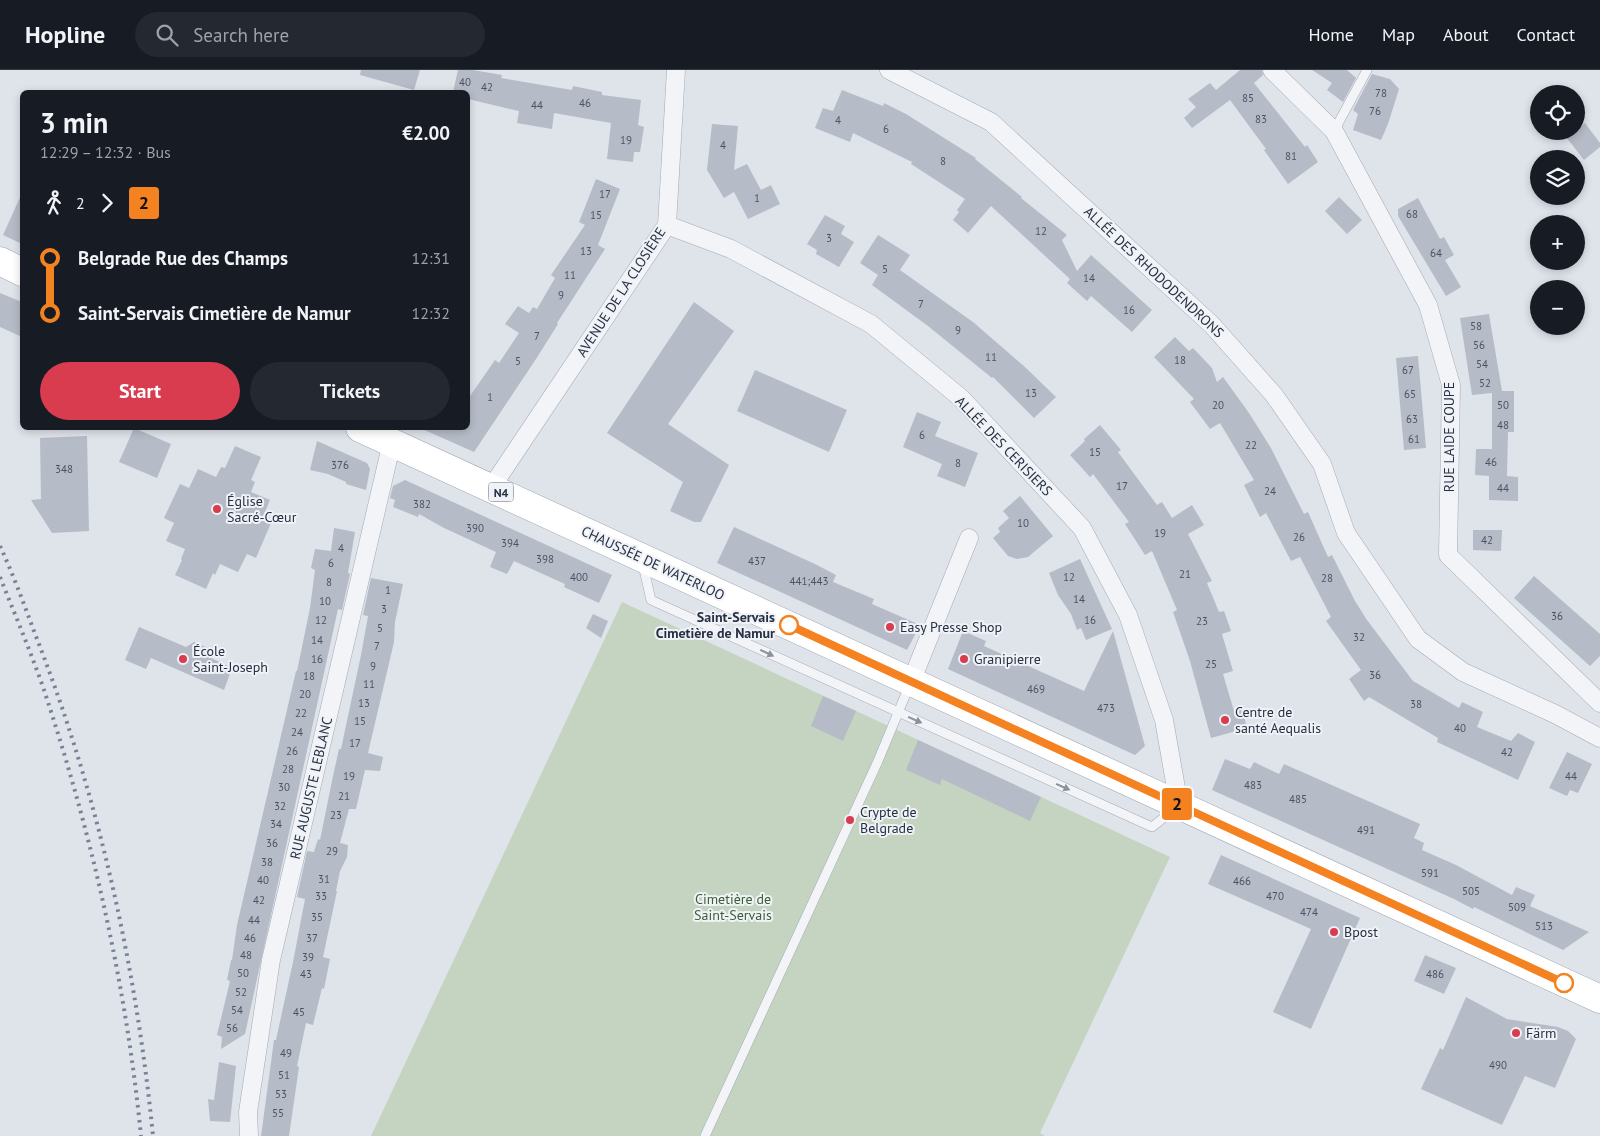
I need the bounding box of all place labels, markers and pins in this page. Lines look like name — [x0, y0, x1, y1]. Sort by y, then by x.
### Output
place label: Église Sacré-Cœur — [227, 492, 297, 526]
marker: Église Sacré-Cœur — [211, 503, 223, 515]
place label: Saint-Servais Cimetière de Namur — [656, 608, 775, 642]
marker: Saint-Servais Cimetière de Namur — [779, 615, 799, 635]
place label: Easy Presse Shop — [900, 618, 1002, 636]
marker: Easy Presse Shop — [884, 621, 896, 633]
place label: École Saint-Joseph — [193, 642, 268, 676]
place label: Granipierre — [974, 650, 1041, 668]
marker: École Saint-Joseph — [177, 653, 189, 665]
marker: Granipierre — [958, 653, 970, 665]
place label: Centre de santé Aequalis — [1235, 703, 1321, 737]
marker: Centre de santé Aequalis — [1219, 714, 1231, 726]
place label: Crypte de Belgrade — [860, 803, 917, 837]
marker: Crypte de Belgrade — [844, 814, 856, 826]
place label: Bpost — [1344, 923, 1378, 941]
marker: Bpost — [1328, 926, 1340, 938]
unlabelled marker — [1554, 973, 1574, 993]
place label: Färm — [1526, 1024, 1556, 1042]
marker: Färm — [1510, 1027, 1522, 1039]

